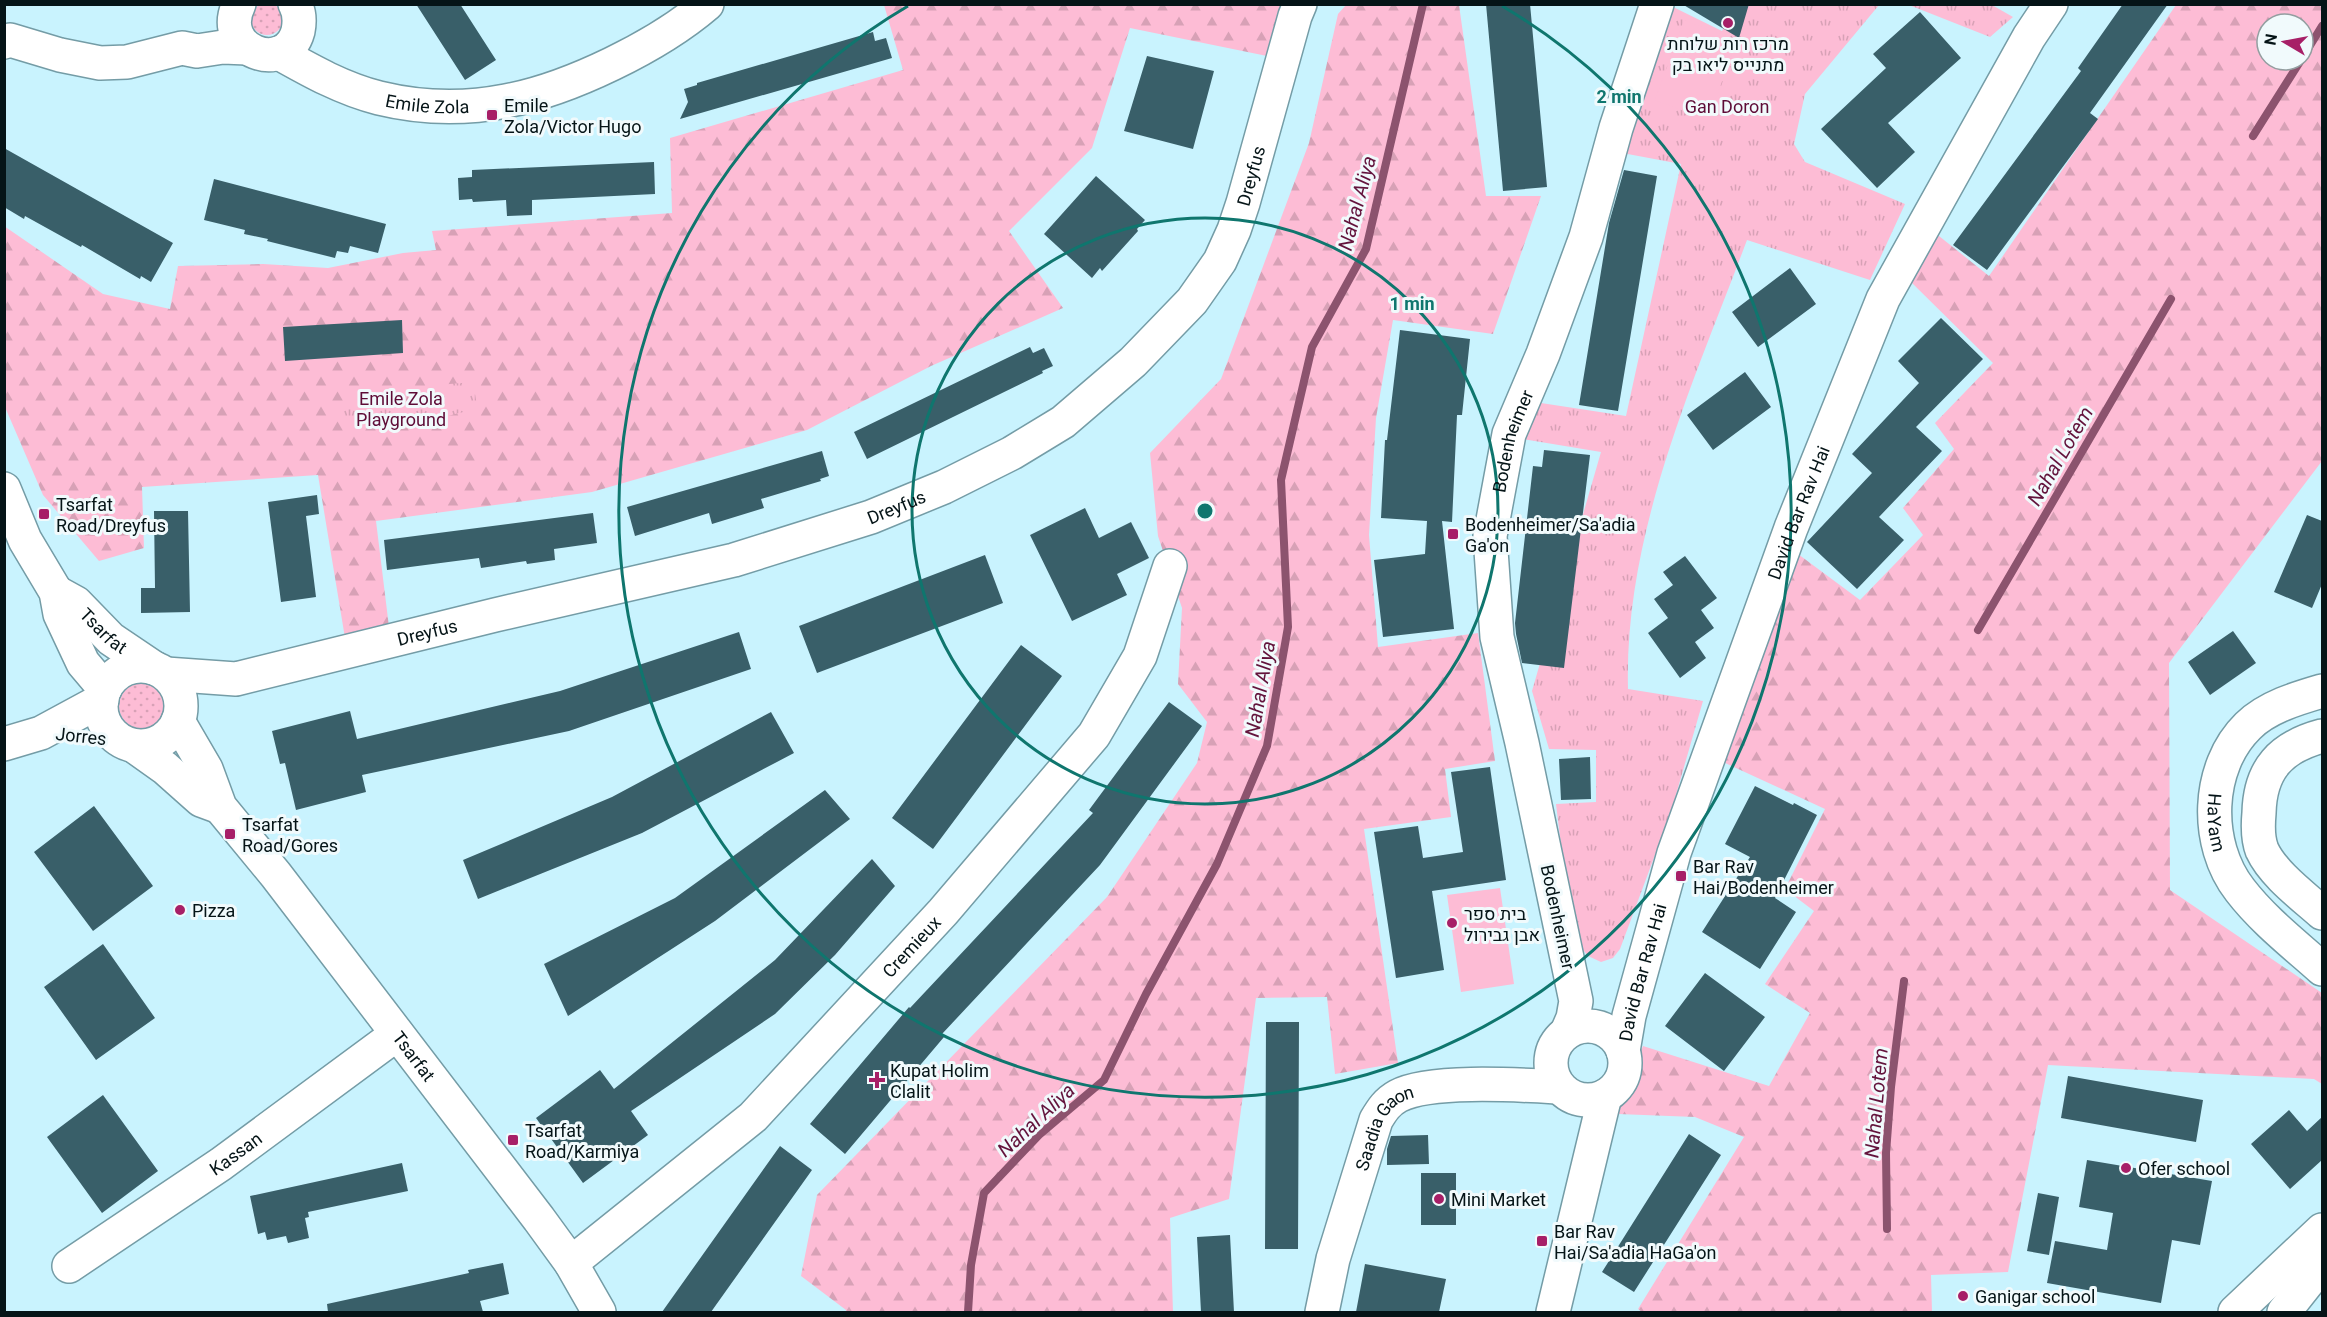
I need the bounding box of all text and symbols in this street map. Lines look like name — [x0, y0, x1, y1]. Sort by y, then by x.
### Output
north arrow — [2255, 12, 2315, 72]
marker: מרכז רות שלוחת מתנייס ליאו בק — [1721, 16, 1735, 30]
text: N — [2260, 32, 2281, 47]
place label: מרכז רות שלוחת מתנייס ליאו בק — [1667, 33, 1789, 75]
text: 2 min — [1596, 86, 1642, 107]
street label: Emile Zola — [384, 89, 470, 117]
place label: Emile Zola/Victor Hugo — [504, 95, 641, 137]
park label: Gan Doron — [1685, 96, 1769, 117]
marker: Emile Zola/Victor Hugo — [485, 108, 499, 122]
street label: Dreyfus — [1232, 143, 1269, 208]
water label: Nahal Aliya — [1333, 153, 1381, 253]
text: 1 min — [1389, 293, 1435, 314]
street label: Bodenheimer — [1488, 386, 1537, 494]
park label: Emile Zola Playground — [356, 388, 446, 430]
water label: Nahal Lotem — [2022, 402, 2098, 510]
street label: David Bar Rav Hai — [1763, 443, 1834, 582]
street label: Dreyfus — [864, 485, 929, 528]
place label: Tsarfat Road/Dreyfus — [56, 494, 166, 536]
centre of rings — [1195, 501, 1215, 521]
marker: Tsarfat Road/Dreyfus — [37, 507, 51, 521]
place label: Bodenheimer/Sa'adia Ga'on — [1465, 514, 1636, 556]
marker: Bodenheimer/Sa'adia Ga'on — [1446, 527, 1460, 541]
street label: Tsarfat — [76, 603, 131, 658]
street label: Dreyfus — [395, 614, 459, 649]
water label: Nahal Aliya — [1240, 639, 1280, 739]
street label: Jorres — [55, 723, 107, 749]
street label: HaYam — [2204, 793, 2230, 854]
place label: Tsarfat Road/Gores — [242, 814, 338, 856]
marker: Tsarfat Road/Gores — [223, 827, 237, 841]
place label: Bar Rav Hai/Bodenheimer — [1693, 856, 1834, 898]
street label: Bodenheimer — [1537, 863, 1579, 971]
marker: Bar Rav Hai/Bodenheimer — [1674, 869, 1688, 883]
place label: Pizza — [192, 900, 235, 921]
street label: David Bar Rav Hai — [1614, 901, 1670, 1043]
marker: Pizza — [173, 903, 187, 917]
place label: בית ספר אבן גבירול — [1464, 903, 1540, 945]
street label: Cremieux — [878, 911, 945, 981]
marker: בית ספר אבן גבירול — [1445, 916, 1459, 930]
street label: Tsarfat — [389, 1027, 440, 1085]
water label: Nahal Lotem — [1859, 1047, 1893, 1159]
place label: Kupat Holim Clalit — [890, 1060, 989, 1102]
marker: Kupat Holim Clalit — [868, 1071, 886, 1089]
water label: Nahal Aliya — [992, 1078, 1080, 1162]
street label: Saadia Gaon — [1351, 1080, 1416, 1173]
place label: Tsarfat Road/Karmiya — [525, 1120, 639, 1162]
street label: Kassan — [205, 1127, 266, 1179]
marker: Tsarfat Road/Karmiya — [506, 1133, 520, 1147]
place label: Ofer school — [2138, 1158, 2230, 1179]
marker: Ofer school — [2119, 1161, 2133, 1175]
place label: Mini Market — [1451, 1189, 1546, 1210]
marker: Mini Market — [1432, 1192, 1446, 1206]
place label: Bar Rav Hai/Sa'adia HaGa'on — [1554, 1221, 1717, 1263]
marker: Bar Rav Hai/Sa'adia HaGa'on — [1535, 1234, 1549, 1248]
place label: Ganigar school — [1975, 1286, 2095, 1307]
marker: Ganigar school — [1956, 1289, 1970, 1303]

